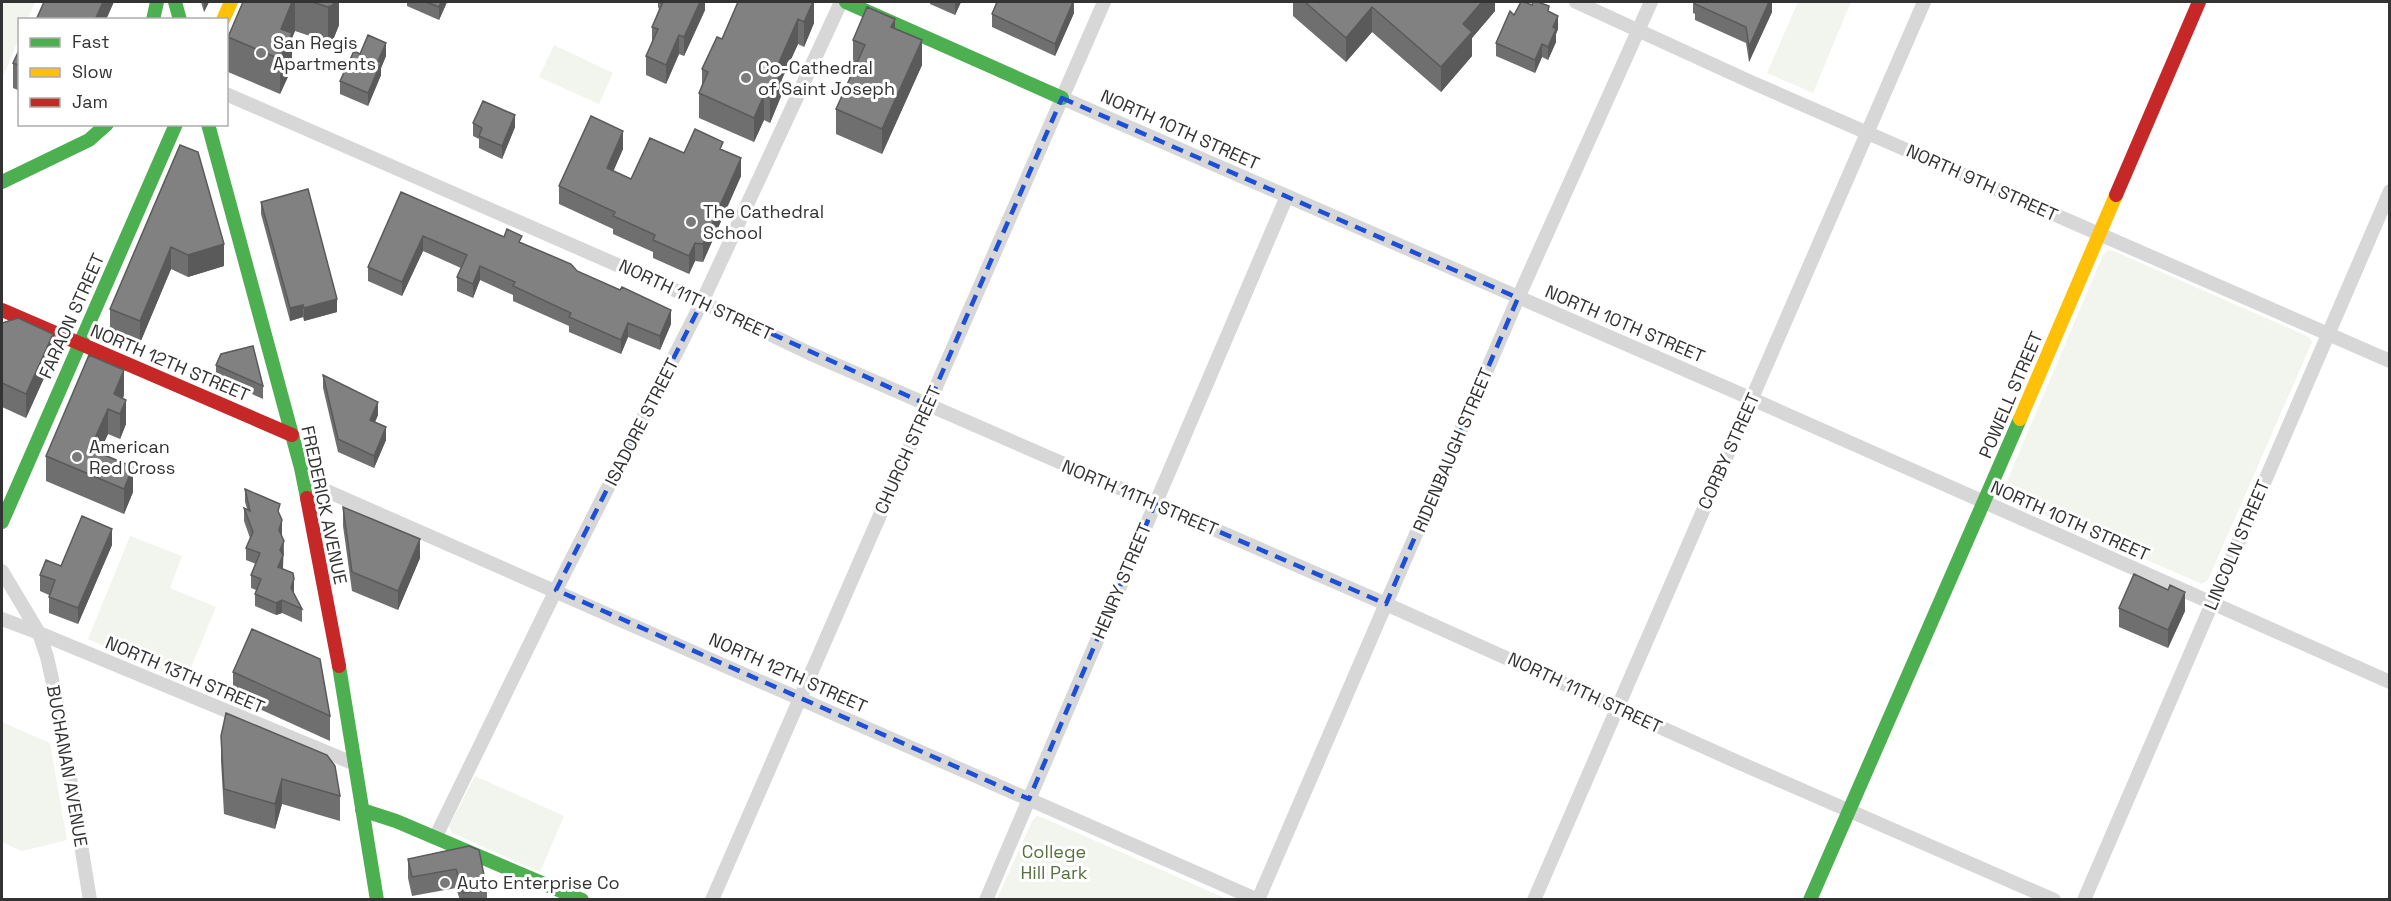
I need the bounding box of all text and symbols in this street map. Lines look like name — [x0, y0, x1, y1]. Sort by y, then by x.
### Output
legend — [18, 18, 228, 126]
text: Fast — [72, 30, 109, 53]
place label: San Regis Apartments — [273, 31, 376, 75]
marker: San Regis Apartments — [254, 46, 268, 60]
place label: Co-Cathedral of Saint Joseph — [758, 56, 895, 100]
text: Slow — [72, 60, 113, 83]
marker: Co-Cathedral of Saint Joseph — [739, 71, 753, 85]
street label: NORTH 10TH STREET — [1097, 84, 1264, 175]
text: Jam — [72, 90, 108, 113]
street label: NORTH 9TH STREET — [1903, 139, 2062, 226]
place label: The Cathedral School — [703, 200, 824, 244]
marker: The Cathedral School — [684, 215, 698, 229]
street label: FARAON STREET — [34, 249, 110, 382]
street label: NORTH 11TH STREET — [615, 254, 777, 346]
street label: NORTH 10TH STREET — [1542, 279, 1709, 368]
street label: NORTH 12TH STREET — [87, 319, 254, 407]
street label: POWELL STREET — [1973, 327, 2048, 462]
street label: ISADORE STREET — [600, 354, 684, 489]
street label: RIDENBAUGH STREET — [1408, 364, 1498, 535]
street label: CHURCH STREET — [869, 382, 946, 518]
street label: CORBY STREET — [1693, 389, 1765, 513]
street label: FREDERICK AVENUE — [296, 423, 353, 586]
place label: American Red Cross — [89, 435, 175, 479]
marker: American Red Cross — [70, 450, 84, 464]
street label: NORTH 11TH STREET — [1059, 454, 1222, 541]
street label: NORTH 10TH STREET — [1987, 475, 2154, 566]
street label: LINCOLN STREET — [2199, 476, 2275, 613]
street label: HENRY STREET — [1087, 519, 1156, 642]
street label: NORTH 12TH STREET — [705, 627, 871, 718]
street label: NORTH 13TH STREET — [102, 631, 269, 719]
street label: NORTH 11TH STREET — [1504, 647, 1666, 739]
street label: BUCHANAN AVENUE — [42, 683, 93, 849]
park label: College Hill Park — [1020, 840, 1088, 884]
place label: Auto Enterprise Co — [457, 871, 620, 894]
marker: Auto Enterprise Co — [438, 876, 452, 890]

